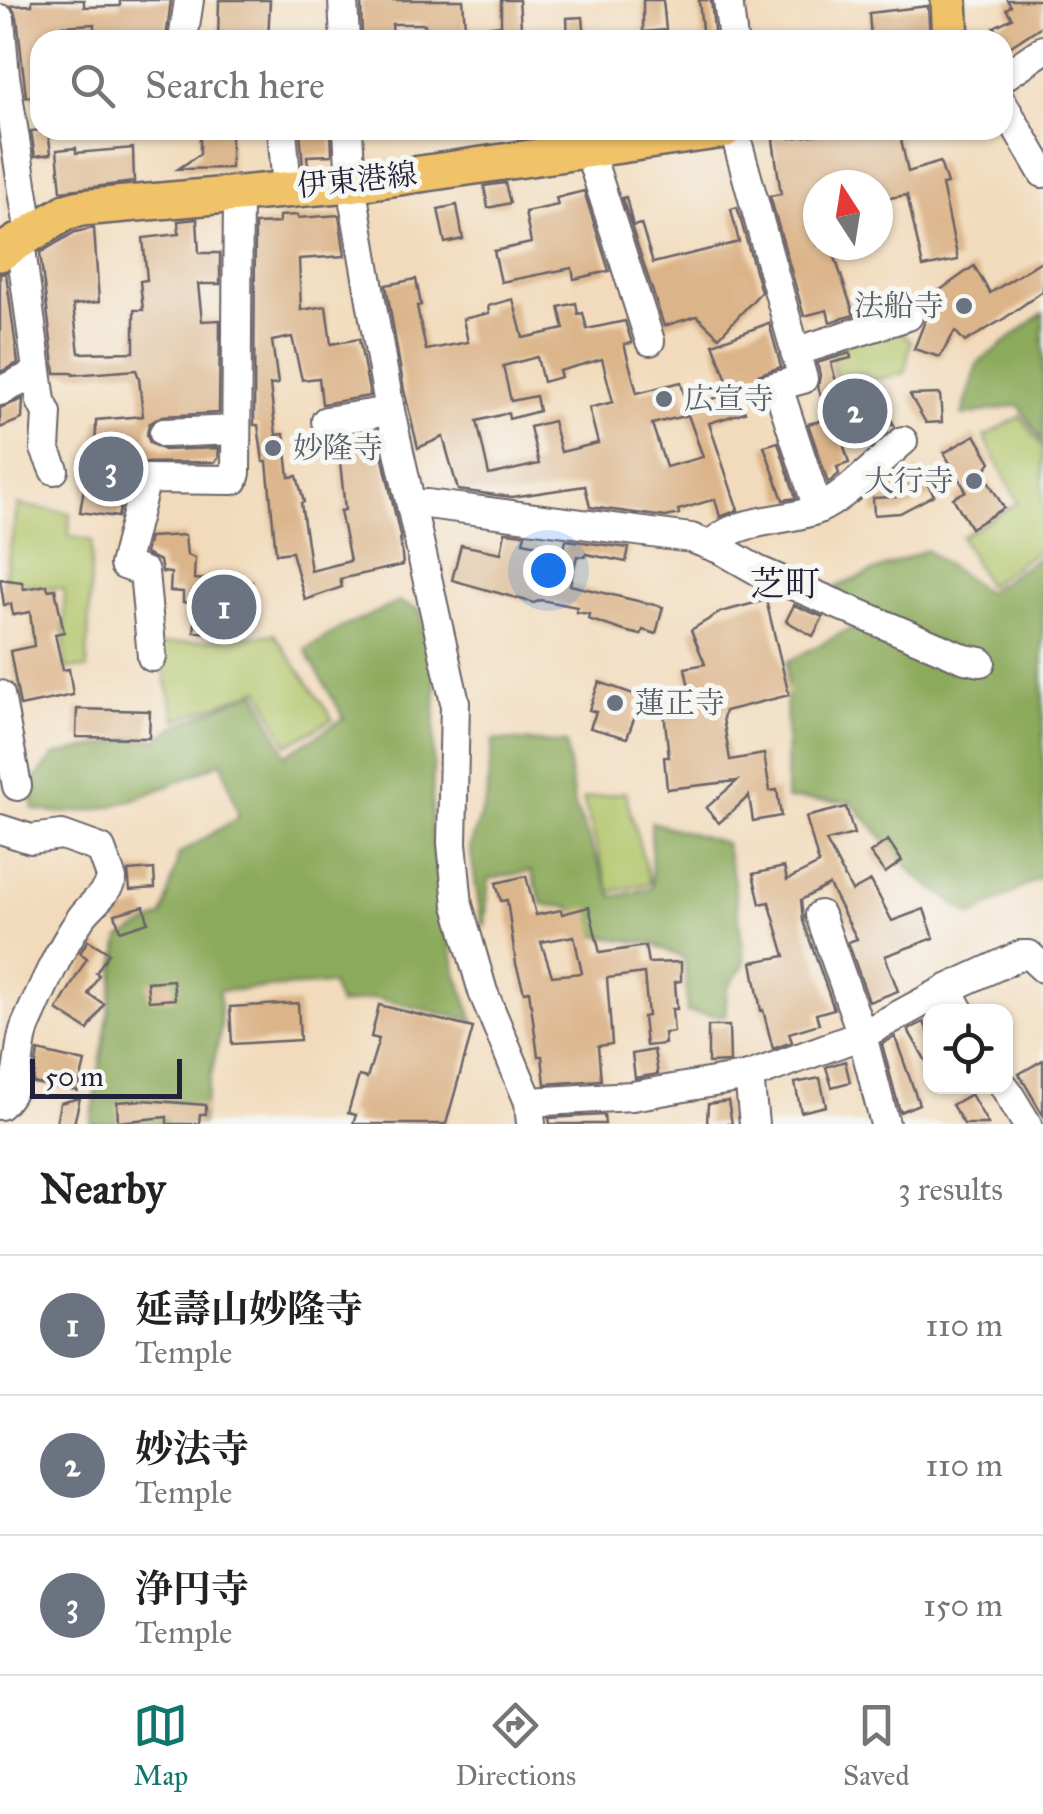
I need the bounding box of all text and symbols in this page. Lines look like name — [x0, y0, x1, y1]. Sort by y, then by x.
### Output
search box — [30, 30, 1013, 140]
icon: search — [65, 58, 120, 113]
text: Search here — [145, 62, 325, 108]
street label: 伊東港線 — [295, 156, 419, 204]
north arrow — [803, 170, 893, 260]
place label: 法船寺 — [854, 288, 944, 324]
marker: 法船寺 — [953, 295, 975, 317]
pin: 2 — [822, 374, 888, 448]
place label: 広宣寺 — [684, 381, 774, 417]
marker: 広宣寺 — [653, 388, 675, 410]
place label: 妙隆寺 — [293, 430, 383, 466]
pin: 3 — [78, 432, 144, 506]
marker: 妙隆寺 — [262, 437, 284, 459]
place label: 大行寺 — [864, 463, 954, 499]
marker: 大行寺 — [963, 470, 985, 492]
your location — [523, 545, 574, 596]
district label: 芝町 — [750, 563, 820, 606]
pin: 1 — [192, 570, 256, 644]
place label: 蓮正寺 — [635, 685, 725, 721]
marker: 蓮正寺 — [604, 692, 626, 714]
map controls — [923, 1004, 1013, 1094]
button: locate — [923, 1004, 1013, 1094]
scale bar — [30, 1054, 182, 1098]
text: 50 m — [45, 1059, 104, 1094]
text: Nearby — [40, 1163, 165, 1215]
text: 3 results — [898, 1170, 1003, 1209]
text: 延壽山妙隆寺 — [135, 1286, 363, 1332]
text: 1 — [66, 1306, 79, 1345]
text: 110 m — [925, 1306, 1003, 1345]
text: Temple — [135, 1333, 232, 1372]
text: 妙法寺 — [135, 1426, 249, 1472]
text: 2 — [65, 1446, 80, 1485]
text: 110 m — [925, 1446, 1003, 1485]
text: Temple — [135, 1473, 232, 1512]
text: 浄円寺 — [135, 1566, 249, 1612]
text: 3 — [66, 1586, 79, 1625]
text: 150 m — [923, 1586, 1003, 1625]
text: Temple — [135, 1613, 232, 1652]
tab: Map — [133, 1698, 188, 1793]
tab: Directions — [455, 1698, 576, 1793]
tab: Saved — [843, 1698, 910, 1793]

